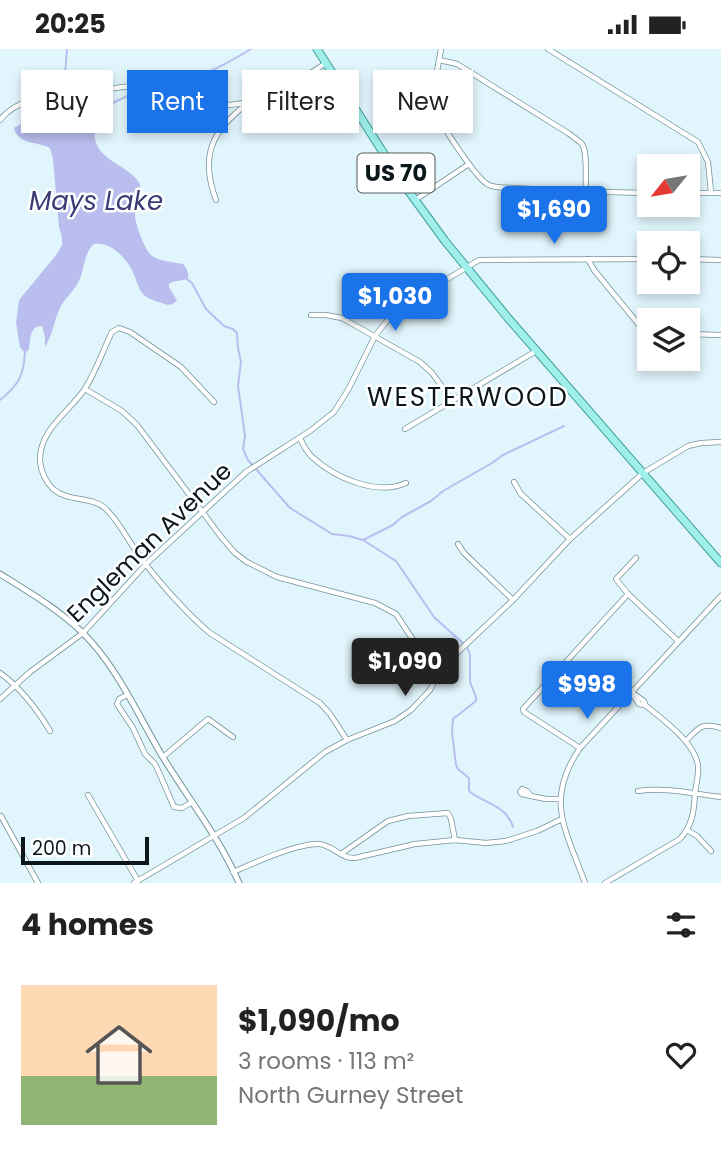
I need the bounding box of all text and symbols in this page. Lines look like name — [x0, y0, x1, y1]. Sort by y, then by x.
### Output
text: 20:25 — [35, 6, 106, 42]
chip: Buy — [21, 70, 113, 133]
chip: Rent — [127, 70, 228, 133]
chip: Filters — [242, 70, 359, 133]
chip: New — [373, 70, 473, 133]
road number: US 70 — [358, 154, 434, 193]
north arrow — [637, 154, 700, 217]
map controls — [637, 154, 700, 371]
water label: Mays Lake — [29, 183, 163, 219]
pin: $1,690 — [497, 187, 611, 246]
text: $1,690 — [517, 193, 591, 225]
button: locate — [637, 231, 700, 294]
pin: $1,030 — [338, 273, 452, 333]
text: $1,030 — [358, 280, 432, 312]
button: layers — [637, 308, 700, 371]
district label: WESTERWOOD — [367, 379, 569, 415]
street label: Engleman Avenue — [59, 455, 239, 629]
pin: $1,090 — [348, 639, 462, 698]
text: $1,090 — [368, 645, 442, 677]
pin: $998 — [546, 661, 628, 721]
text: $998 — [558, 668, 616, 700]
scale bar — [21, 834, 149, 866]
text: 200 m — [32, 835, 91, 862]
text: 4 homes — [21, 903, 154, 946]
icon: filters — [662, 906, 700, 944]
text: $1,090/mo — [238, 999, 400, 1042]
icon: home — [77, 1013, 161, 1097]
icon: heart — [662, 1036, 700, 1074]
text: 3 rooms · 113 m² — [238, 1045, 414, 1077]
text: North Gurney Street — [238, 1079, 463, 1111]

